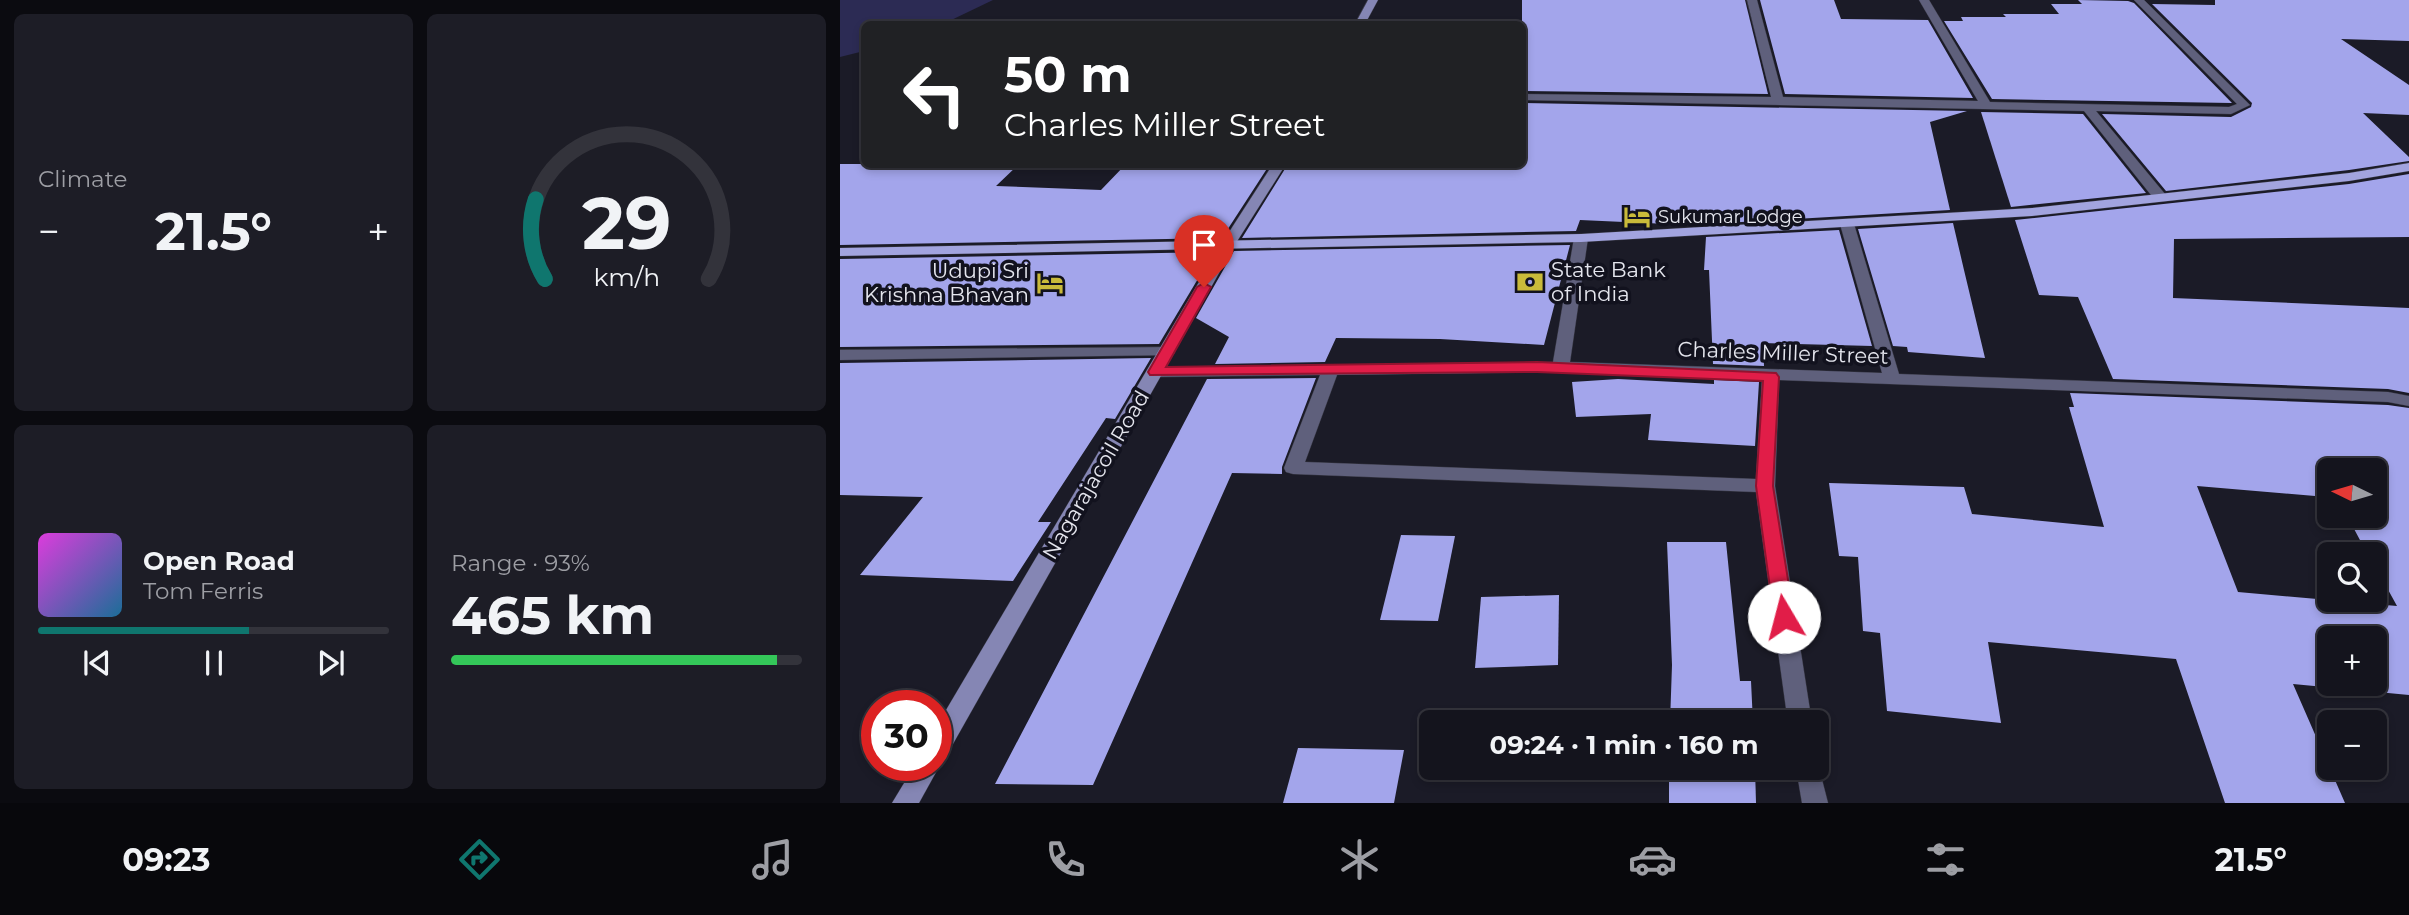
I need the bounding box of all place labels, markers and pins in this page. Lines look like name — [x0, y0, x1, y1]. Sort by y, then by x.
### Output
hotel icon: Sukumar Lodge — [1622, 202, 1652, 232]
place label: Sukumar Lodge — [1658, 206, 1803, 228]
pin — [1174, 215, 1234, 287]
place label: State Bank of India — [1551, 257, 1666, 306]
place label: Udupi Sri Krishna Bhavan — [864, 258, 1029, 307]
bank icon: State Bank of India — [1515, 267, 1545, 297]
hotel icon: Udupi Sri Krishna Bhavan — [1035, 268, 1065, 298]

